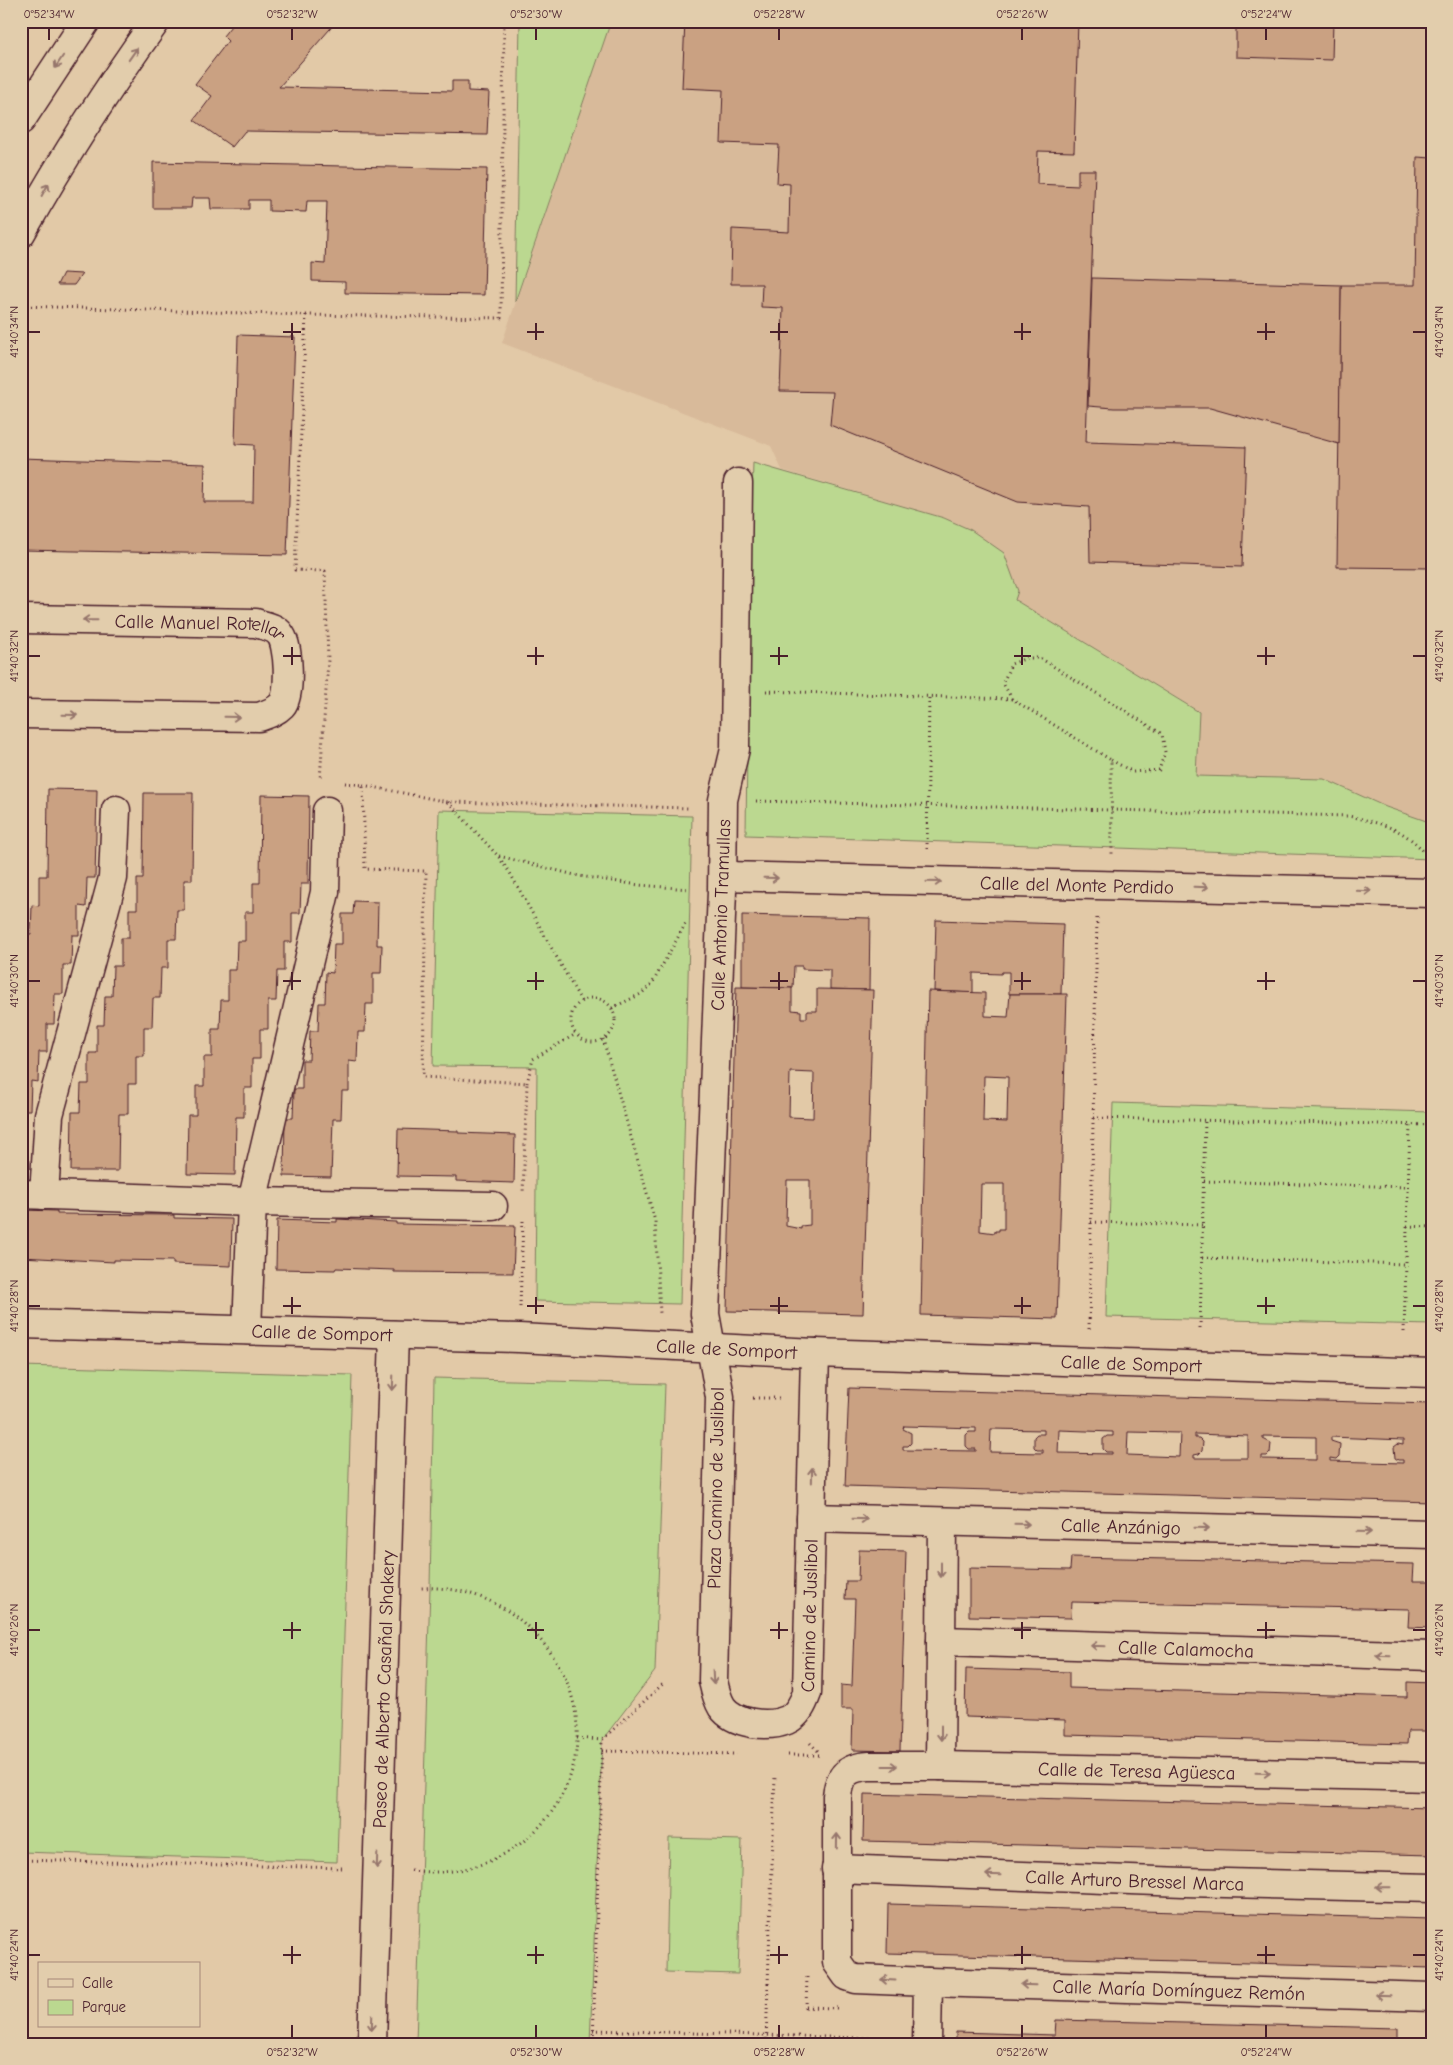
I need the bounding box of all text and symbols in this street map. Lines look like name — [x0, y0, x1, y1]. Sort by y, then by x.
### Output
text: 0°52'34"W — [24, 7, 75, 21]
text: 0°52'32"W — [266, 7, 318, 21]
text: 0°52'30"W — [510, 7, 563, 21]
text: 0°52'28"W — [753, 7, 805, 21]
text: 0°52'26"W — [996, 7, 1049, 21]
text: 0°52'24"W — [1240, 7, 1292, 21]
one-way arrow — [128, 47, 138, 61]
one-way arrow — [54, 55, 64, 69]
one-way arrow — [40, 183, 50, 198]
text: 41°40'34"N — [7, 306, 21, 358]
text: 41°40'34"N — [1432, 306, 1446, 358]
street label: Calle Manuel Rotellar — [114, 611, 291, 645]
one-way arrow — [82, 616, 98, 625]
text: 41°40'32"N — [7, 630, 21, 682]
text: 41°40'32"N — [1432, 630, 1446, 682]
one-way arrow — [62, 710, 78, 720]
one-way arrow — [224, 712, 240, 722]
street label: Calle Antonio Tramullas — [707, 819, 735, 1011]
street label: Calle del Monte Perdido — [980, 872, 1174, 899]
one-way arrow — [763, 873, 779, 882]
one-way arrow — [926, 877, 942, 887]
one-way arrow — [1193, 882, 1209, 892]
one-way arrow — [1356, 886, 1372, 896]
text: 41°40'30"N — [7, 954, 21, 1008]
text: 41°40'30"N — [1432, 954, 1446, 1008]
text: 41°40'28"N — [7, 1280, 21, 1332]
text: 41°40'28"N — [1432, 1280, 1446, 1332]
street label: Calle de Somport — [251, 1320, 393, 1346]
street label: Calle de Somport — [655, 1335, 798, 1364]
street label: Calle de Somport — [1060, 1351, 1203, 1378]
one-way arrow — [388, 1375, 397, 1391]
street label: Plaza Camino de Juslibol — [703, 1387, 729, 1589]
one-way arrow — [807, 1467, 816, 1483]
street label: Calle Anzánigo — [1061, 1514, 1181, 1540]
one-way arrow — [851, 1515, 867, 1524]
one-way arrow — [1014, 1519, 1030, 1528]
one-way arrow — [1194, 1523, 1210, 1533]
one-way arrow — [1356, 1527, 1372, 1537]
street label: Camino de Juslibol — [797, 1539, 823, 1693]
street label: Paseo de Alberto Casañal Shakery — [369, 1549, 399, 1829]
one-way arrow — [936, 1562, 946, 1578]
text: 41°40'26"N — [7, 1604, 21, 1656]
text: 41°40'26"N — [1432, 1604, 1446, 1656]
street label: Calle Calamocha — [1117, 1636, 1254, 1663]
one-way arrow — [1090, 1641, 1106, 1650]
one-way arrow — [1375, 1650, 1391, 1659]
one-way arrow — [709, 1668, 718, 1684]
one-way arrow — [936, 1724, 946, 1741]
street label: Calle de Teresa Agüesca — [1038, 1758, 1236, 1785]
one-way arrow — [882, 1761, 898, 1771]
one-way arrow — [1254, 1768, 1270, 1778]
one-way arrow — [832, 1834, 841, 1850]
one-way arrow — [372, 1852, 382, 1868]
street label: Calle Arturo Bressel Marca — [1025, 1866, 1245, 1895]
one-way arrow — [985, 1870, 1002, 1880]
one-way arrow — [1375, 1882, 1391, 1891]
text: 41°40'24"N — [7, 1929, 21, 1981]
text: 41°40'24"N — [1432, 1929, 1446, 1981]
legend — [38, 1962, 200, 2028]
text: Calle — [82, 1974, 114, 1992]
one-way arrow — [880, 1976, 896, 1985]
street label: Calle María Domínguez Remón — [1052, 1976, 1306, 2005]
one-way arrow — [1020, 1980, 1036, 1990]
one-way arrow — [1375, 1990, 1392, 2000]
text: Parque — [82, 1998, 127, 2016]
one-way arrow — [367, 2014, 377, 2031]
text: 0°52'32"W — [266, 2045, 318, 2059]
text: 0°52'30"W — [510, 2045, 563, 2059]
text: 0°52'28"W — [753, 2045, 805, 2059]
text: 0°52'26"W — [996, 2045, 1049, 2059]
text: 0°52'24"W — [1240, 2045, 1292, 2059]

